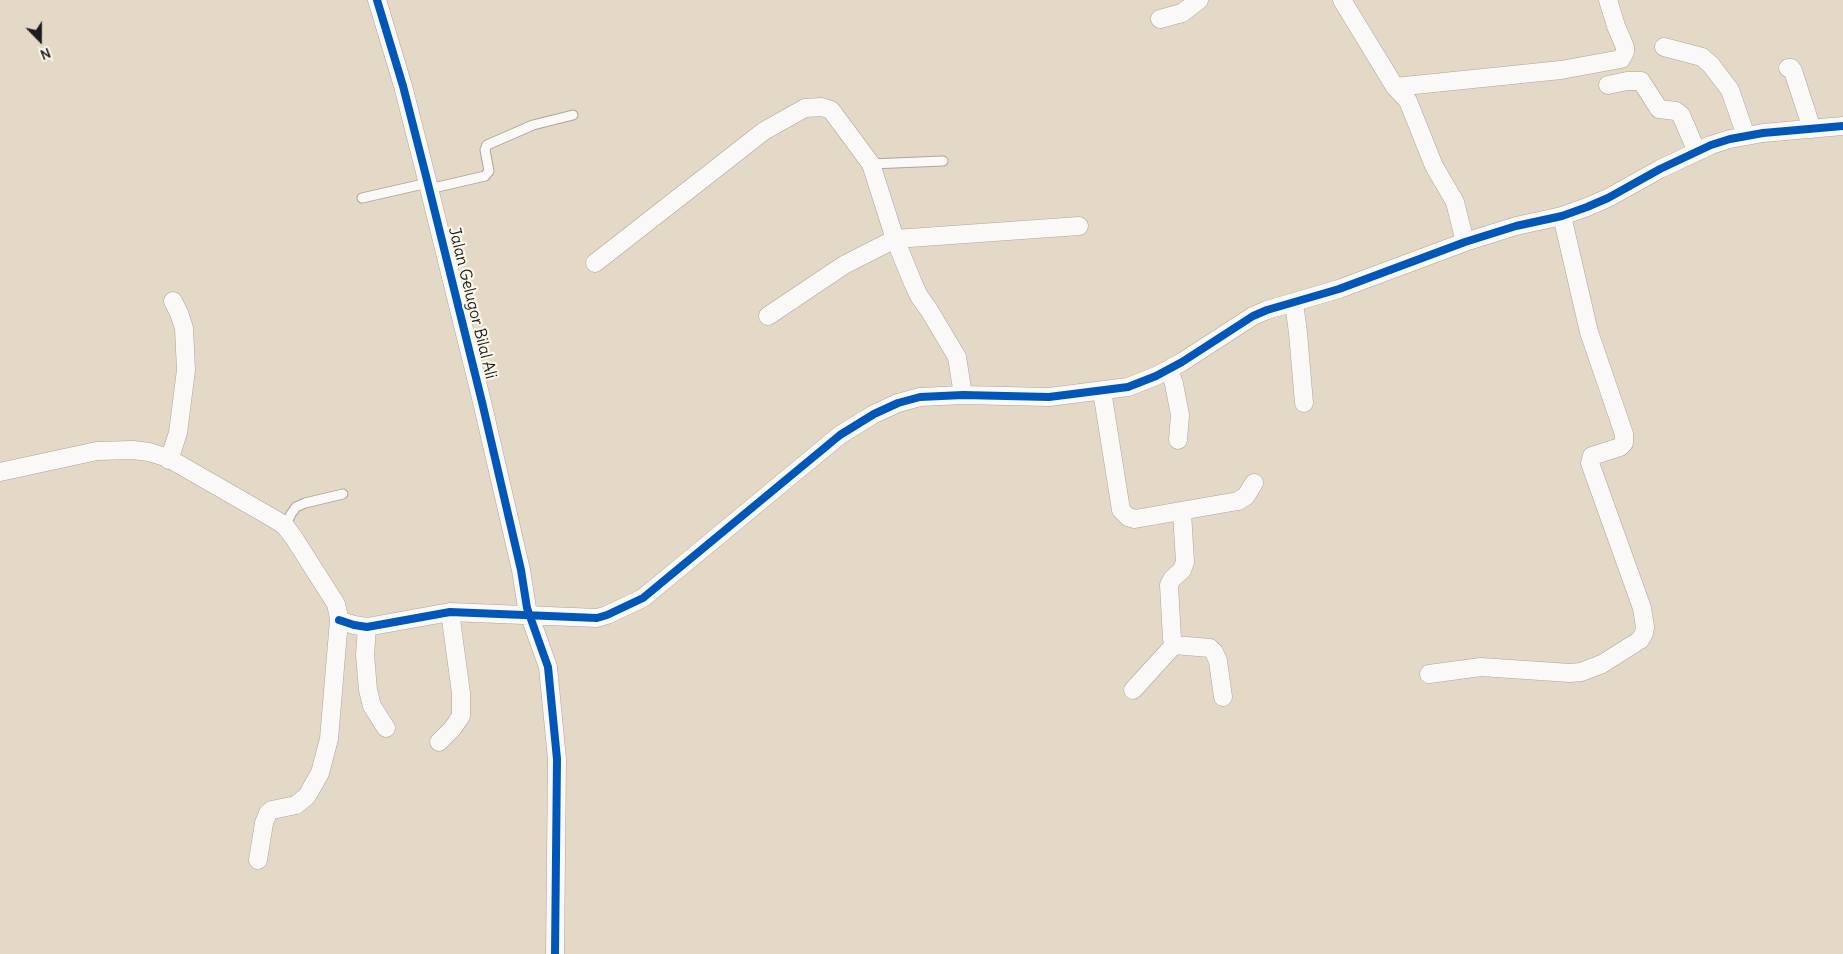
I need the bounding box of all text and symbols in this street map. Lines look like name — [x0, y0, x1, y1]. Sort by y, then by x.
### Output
north arrow — [15, 15, 65, 65]
text: N — [38, 44, 53, 64]
street label: Jalan Gelugor Bilal Ali — [444, 225, 500, 381]

